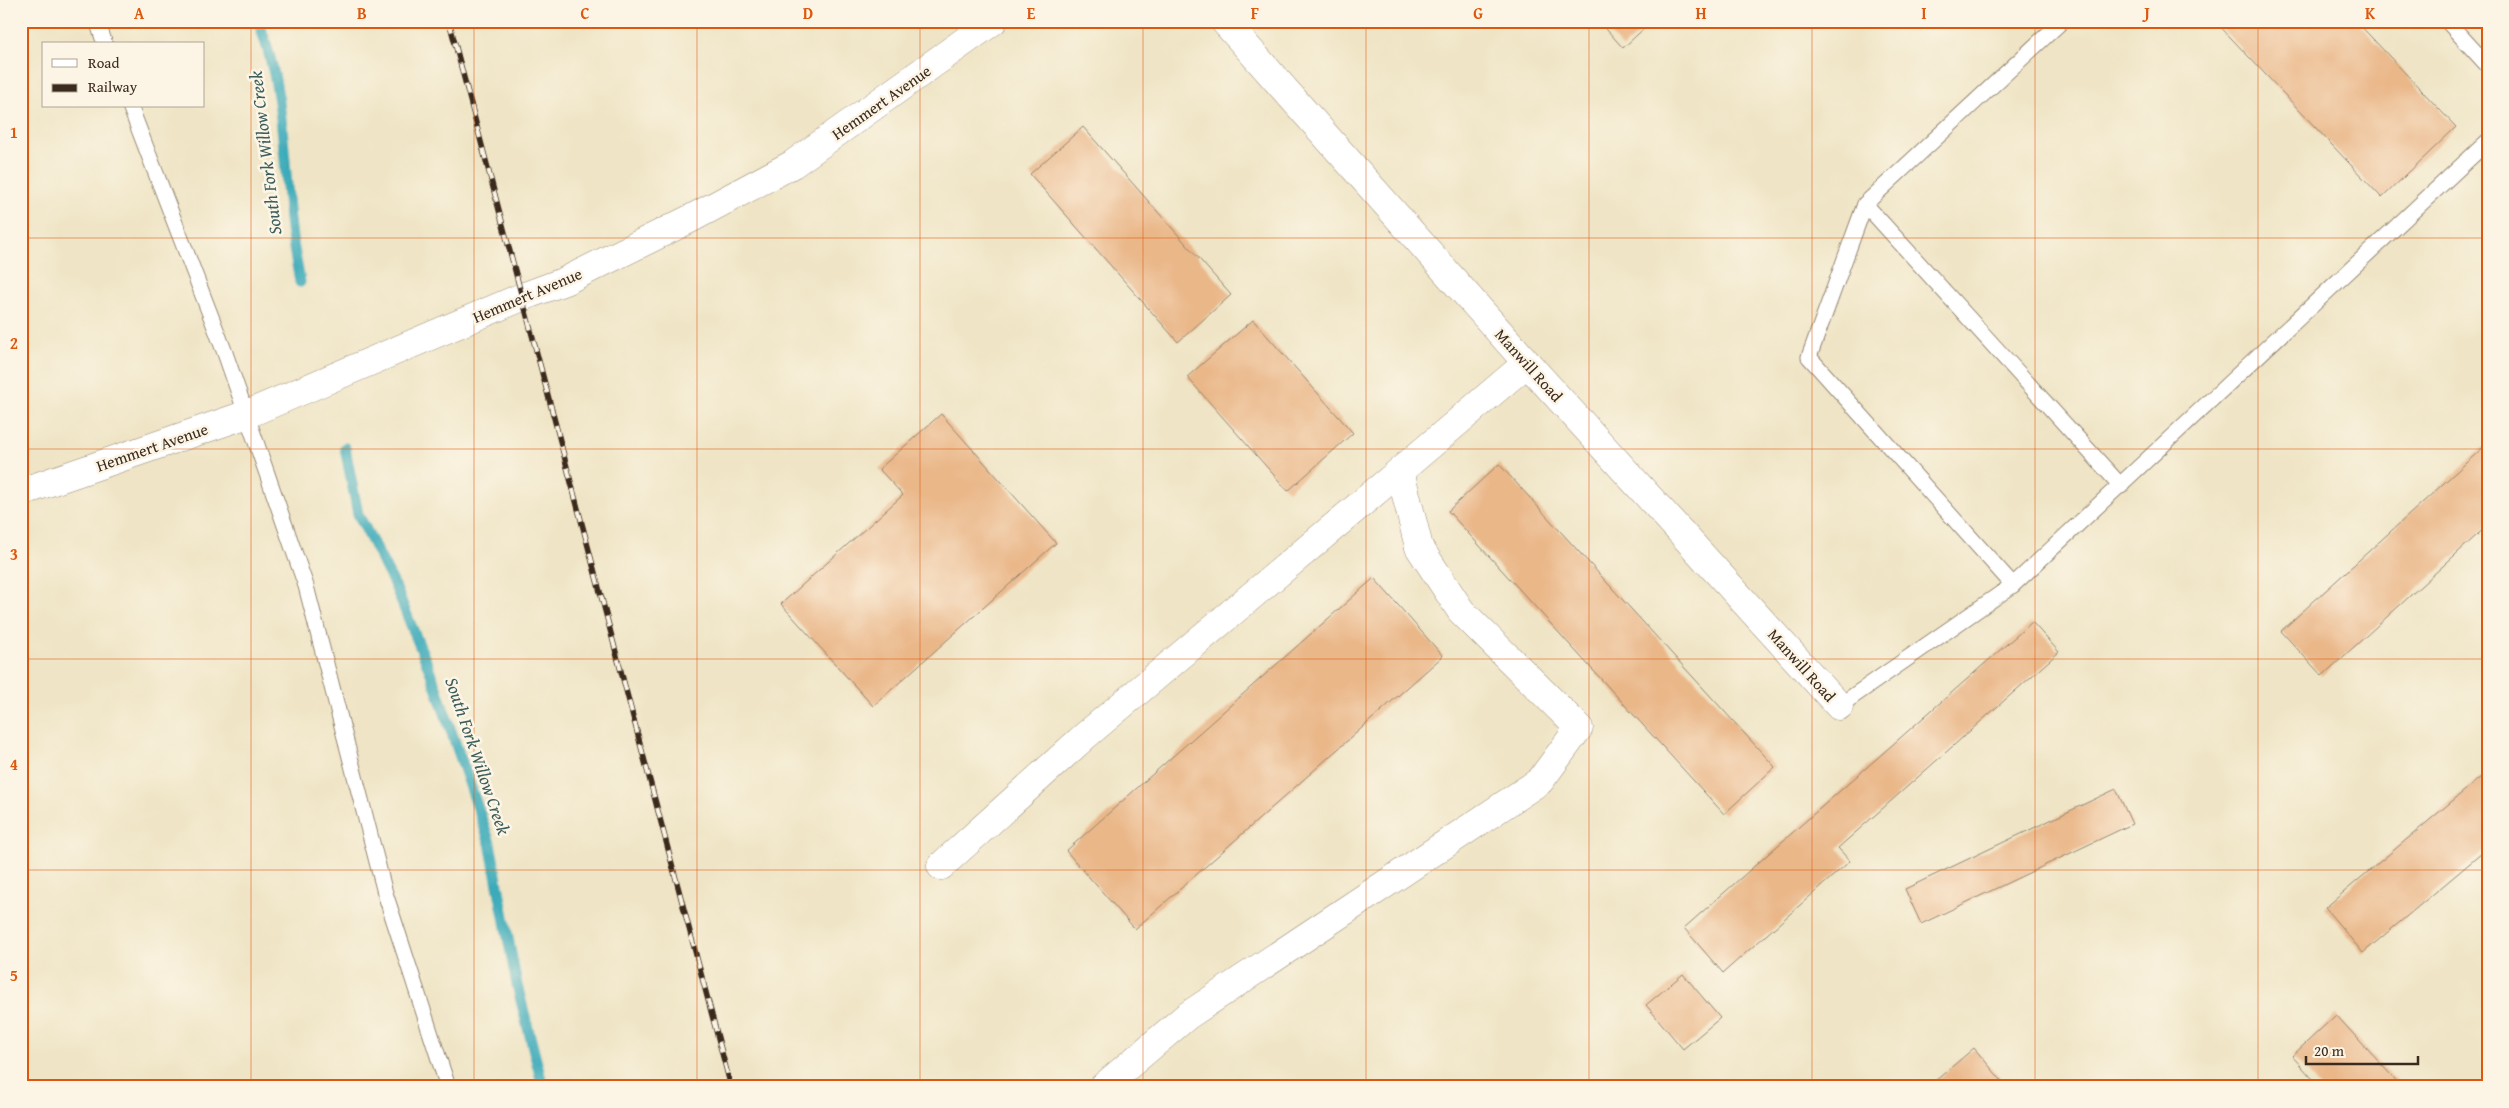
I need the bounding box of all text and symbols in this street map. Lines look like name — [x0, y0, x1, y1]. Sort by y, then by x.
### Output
text: A — [134, 1, 145, 25]
text: B — [357, 1, 367, 25]
text: C — [580, 1, 590, 25]
text: D — [803, 1, 813, 25]
text: E — [1027, 1, 1036, 25]
text: F — [1251, 1, 1259, 25]
text: G — [1473, 1, 1483, 25]
text: H — [1695, 1, 1707, 25]
text: I — [1921, 1, 1927, 25]
text: J — [2141, 1, 2150, 25]
text: K — [2365, 1, 2376, 25]
legend — [42, 42, 205, 108]
text: Road — [88, 52, 119, 73]
street label: Hemmert Avenue — [826, 59, 936, 145]
water label: South Fork Willow Creek — [241, 69, 288, 237]
text: Railway — [88, 76, 138, 97]
text: 1 — [10, 120, 18, 144]
street label: Hemmert Avenue — [469, 261, 585, 329]
street label: Manwill Road — [1489, 323, 1569, 407]
text: 2 — [10, 331, 18, 355]
street label: Hemmert Avenue — [93, 417, 211, 477]
text: 3 — [10, 542, 18, 566]
street label: Manwill Road — [1762, 623, 1842, 707]
water label: South Fork Willow Creek — [438, 674, 518, 839]
text: 4 — [10, 752, 18, 776]
text: 5 — [10, 963, 18, 987]
scale bar — [2306, 1033, 2419, 1065]
text: 20 m — [2314, 1040, 2345, 1061]

